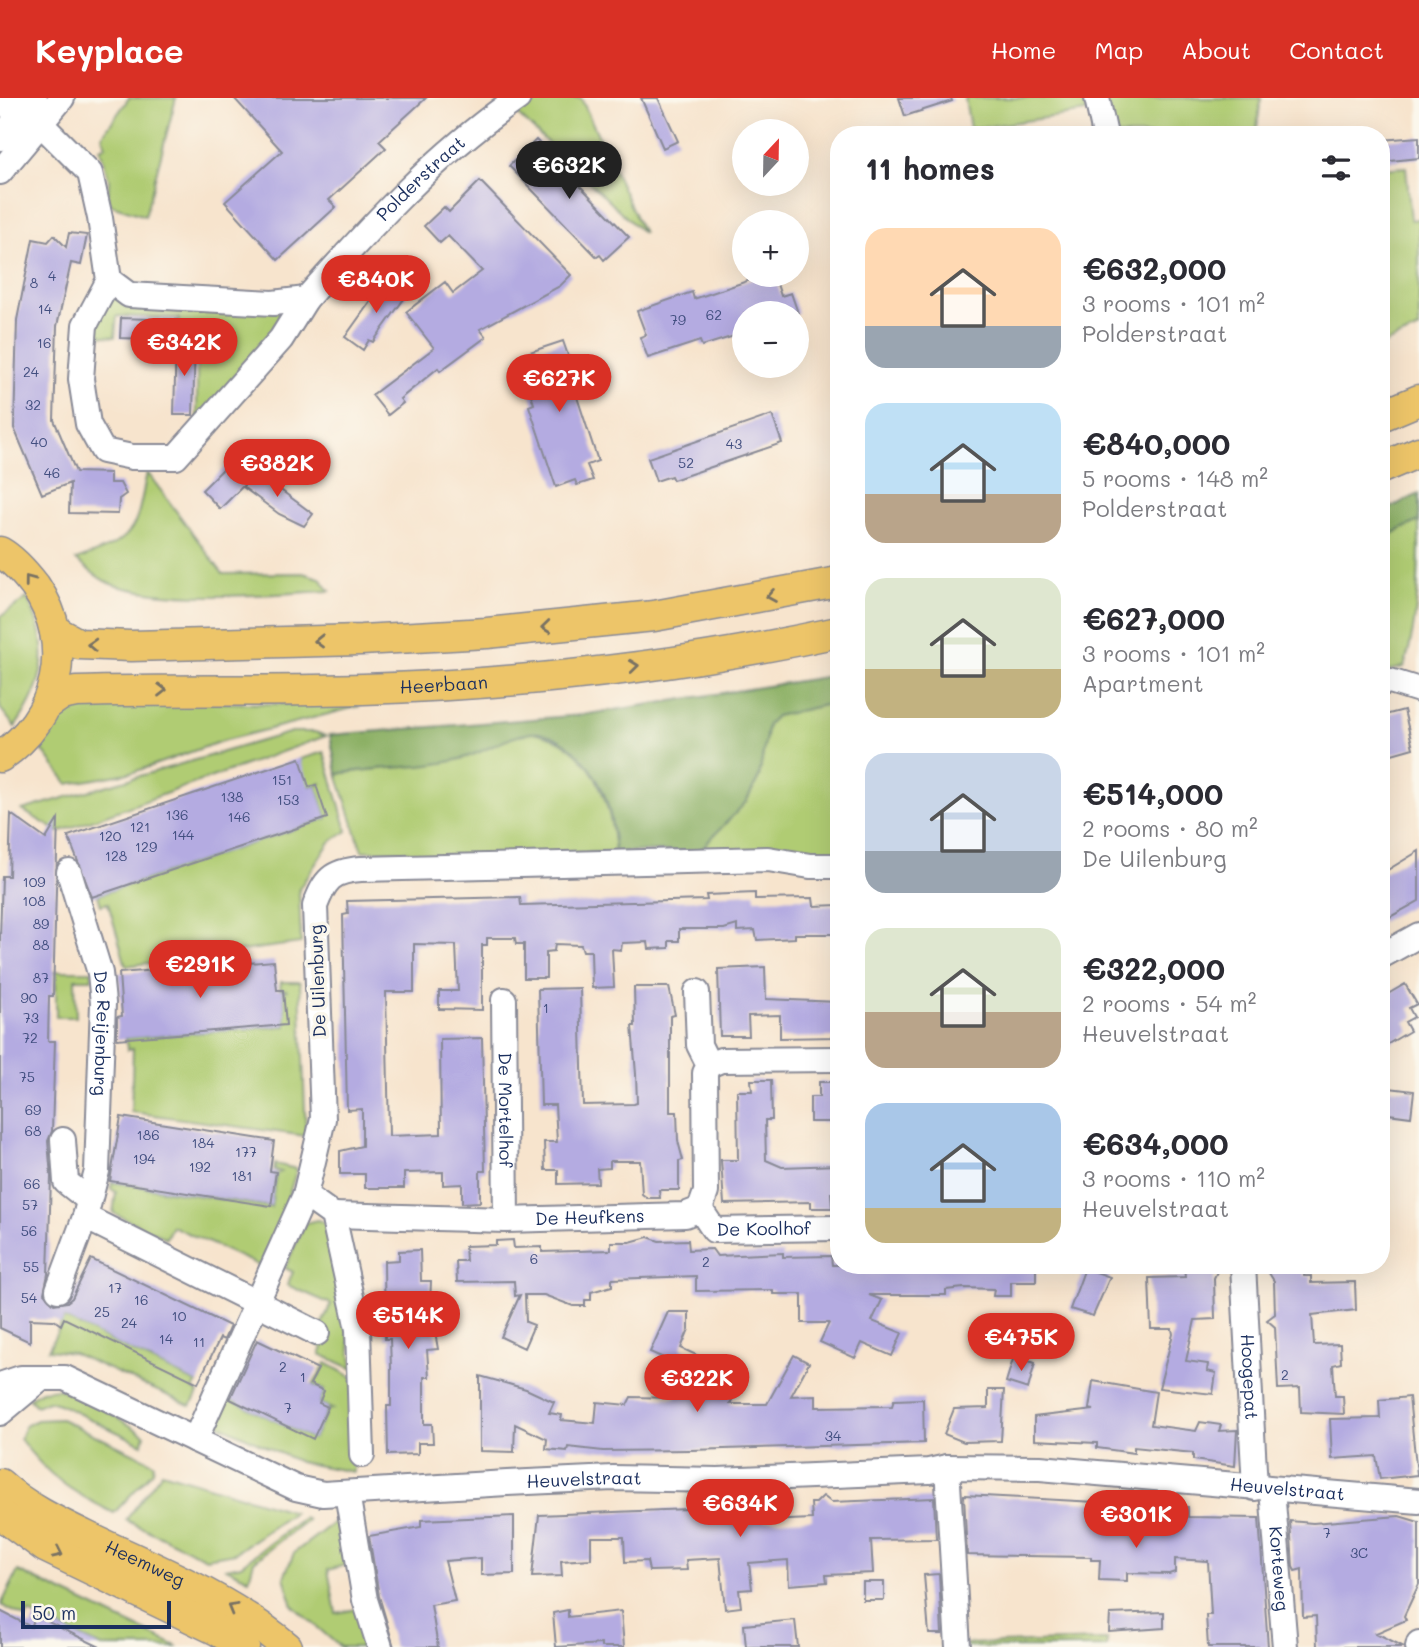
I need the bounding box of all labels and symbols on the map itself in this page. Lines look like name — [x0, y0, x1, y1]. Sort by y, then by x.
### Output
north arrow — [732, 119, 808, 196]
street label: Polderstraat — [371, 130, 470, 226]
pin: €632K — [520, 141, 618, 201]
pin: €840K — [327, 256, 425, 315]
house number: 4 — [48, 266, 57, 285]
house number: 8 — [30, 273, 38, 292]
house number: 14 — [38, 299, 53, 318]
house number: 62 — [706, 305, 722, 324]
house number: 79 — [670, 310, 686, 329]
pin: €342K — [135, 318, 233, 378]
house number: 16 — [37, 333, 51, 352]
pin: €627K — [510, 354, 608, 414]
house number: 24 — [23, 362, 40, 381]
house number: 32 — [25, 395, 41, 414]
house number: 40 — [31, 432, 48, 451]
house number: 43 — [726, 434, 742, 453]
pin: €382K — [228, 440, 326, 499]
house number: 52 — [678, 453, 694, 472]
house number: 46 — [44, 463, 60, 482]
one-way arrow — [25, 575, 38, 587]
one-way arrow — [765, 587, 777, 602]
one-way arrow — [540, 619, 551, 634]
one-way arrow — [313, 634, 324, 649]
one-way arrow — [86, 637, 97, 652]
one-way arrow — [628, 659, 640, 674]
street label: Heerbaan — [399, 669, 489, 699]
one-way arrow — [158, 682, 168, 698]
house number: 151 — [272, 770, 292, 789]
house number: 138 — [221, 787, 243, 806]
house number: 153 — [277, 790, 299, 809]
house number: 136 — [166, 805, 188, 824]
house number: 146 — [228, 807, 250, 826]
house number: 121 — [130, 817, 150, 836]
house number: 144 — [172, 825, 195, 844]
house number: 120 — [99, 826, 122, 845]
house number: 129 — [135, 837, 157, 856]
house number: 128 — [105, 846, 127, 865]
house number: 109 — [22, 872, 46, 891]
house number: 108 — [22, 891, 46, 910]
house number: 89 — [33, 914, 49, 933]
street label: De Uilenburg — [303, 924, 331, 1038]
house number: 88 — [33, 935, 49, 954]
pin: €291K — [151, 940, 249, 1000]
house number: 87 — [33, 968, 49, 987]
street label: De Reijenburg — [89, 969, 116, 1096]
house number: 90 — [21, 988, 38, 1007]
house number: 1 — [543, 998, 549, 1017]
house number: 73 — [23, 1008, 39, 1027]
house number: 72 — [22, 1028, 38, 1047]
street label: De Mortelhof — [493, 1052, 519, 1169]
house number: 75 — [19, 1067, 35, 1086]
house number: 69 — [25, 1100, 41, 1119]
house number: 68 — [25, 1121, 41, 1140]
house number: 186 — [136, 1125, 160, 1144]
house number: 184 — [192, 1133, 215, 1152]
house number: 177 — [235, 1142, 257, 1161]
house number: 194 — [133, 1149, 156, 1168]
house number: 192 — [189, 1157, 211, 1176]
house number: 181 — [232, 1166, 253, 1185]
house number: 66 — [24, 1174, 40, 1193]
house number: 57 — [22, 1195, 38, 1214]
street label: De Heufkens — [535, 1203, 645, 1230]
street label: De Koolhof — [717, 1215, 812, 1241]
house number: 56 — [21, 1221, 37, 1240]
house number: 6 — [530, 1249, 538, 1268]
house number: 2 — [702, 1252, 710, 1271]
house number: 55 — [23, 1257, 39, 1276]
house number: 17 — [108, 1278, 122, 1297]
house number: 54 — [21, 1288, 38, 1307]
house number: 16 — [134, 1290, 148, 1309]
pin: €514K — [359, 1292, 457, 1351]
house number: 25 — [94, 1302, 110, 1321]
house number: 10 — [172, 1306, 187, 1325]
house number: 24 — [121, 1313, 138, 1332]
pin: €475K — [972, 1314, 1070, 1373]
house number: 14 — [159, 1329, 174, 1348]
house number: 11 — [193, 1332, 205, 1351]
street label: Hoogepat — [1236, 1333, 1264, 1420]
pin: €322K — [648, 1354, 746, 1414]
house number: 2 — [279, 1357, 287, 1376]
house number: 2 — [1281, 1365, 1289, 1384]
house number: 1 — [300, 1367, 306, 1386]
house number: 7 — [284, 1398, 292, 1417]
house number: 34 — [825, 1426, 842, 1445]
street label: Heuvelstraat — [526, 1465, 642, 1493]
street label: Heuvelstraat — [1229, 1472, 1346, 1505]
pin: €634K — [691, 1480, 789, 1539]
pin: €301K — [1087, 1490, 1185, 1550]
house number: 7 — [1323, 1523, 1331, 1542]
street label: Korteweg — [1264, 1525, 1295, 1612]
street label: Heemweg — [102, 1534, 189, 1592]
house number: 3C — [1350, 1543, 1368, 1562]
one-way arrow — [51, 1545, 63, 1559]
scale bar — [21, 1598, 172, 1630]
one-way arrow — [226, 1603, 239, 1616]

